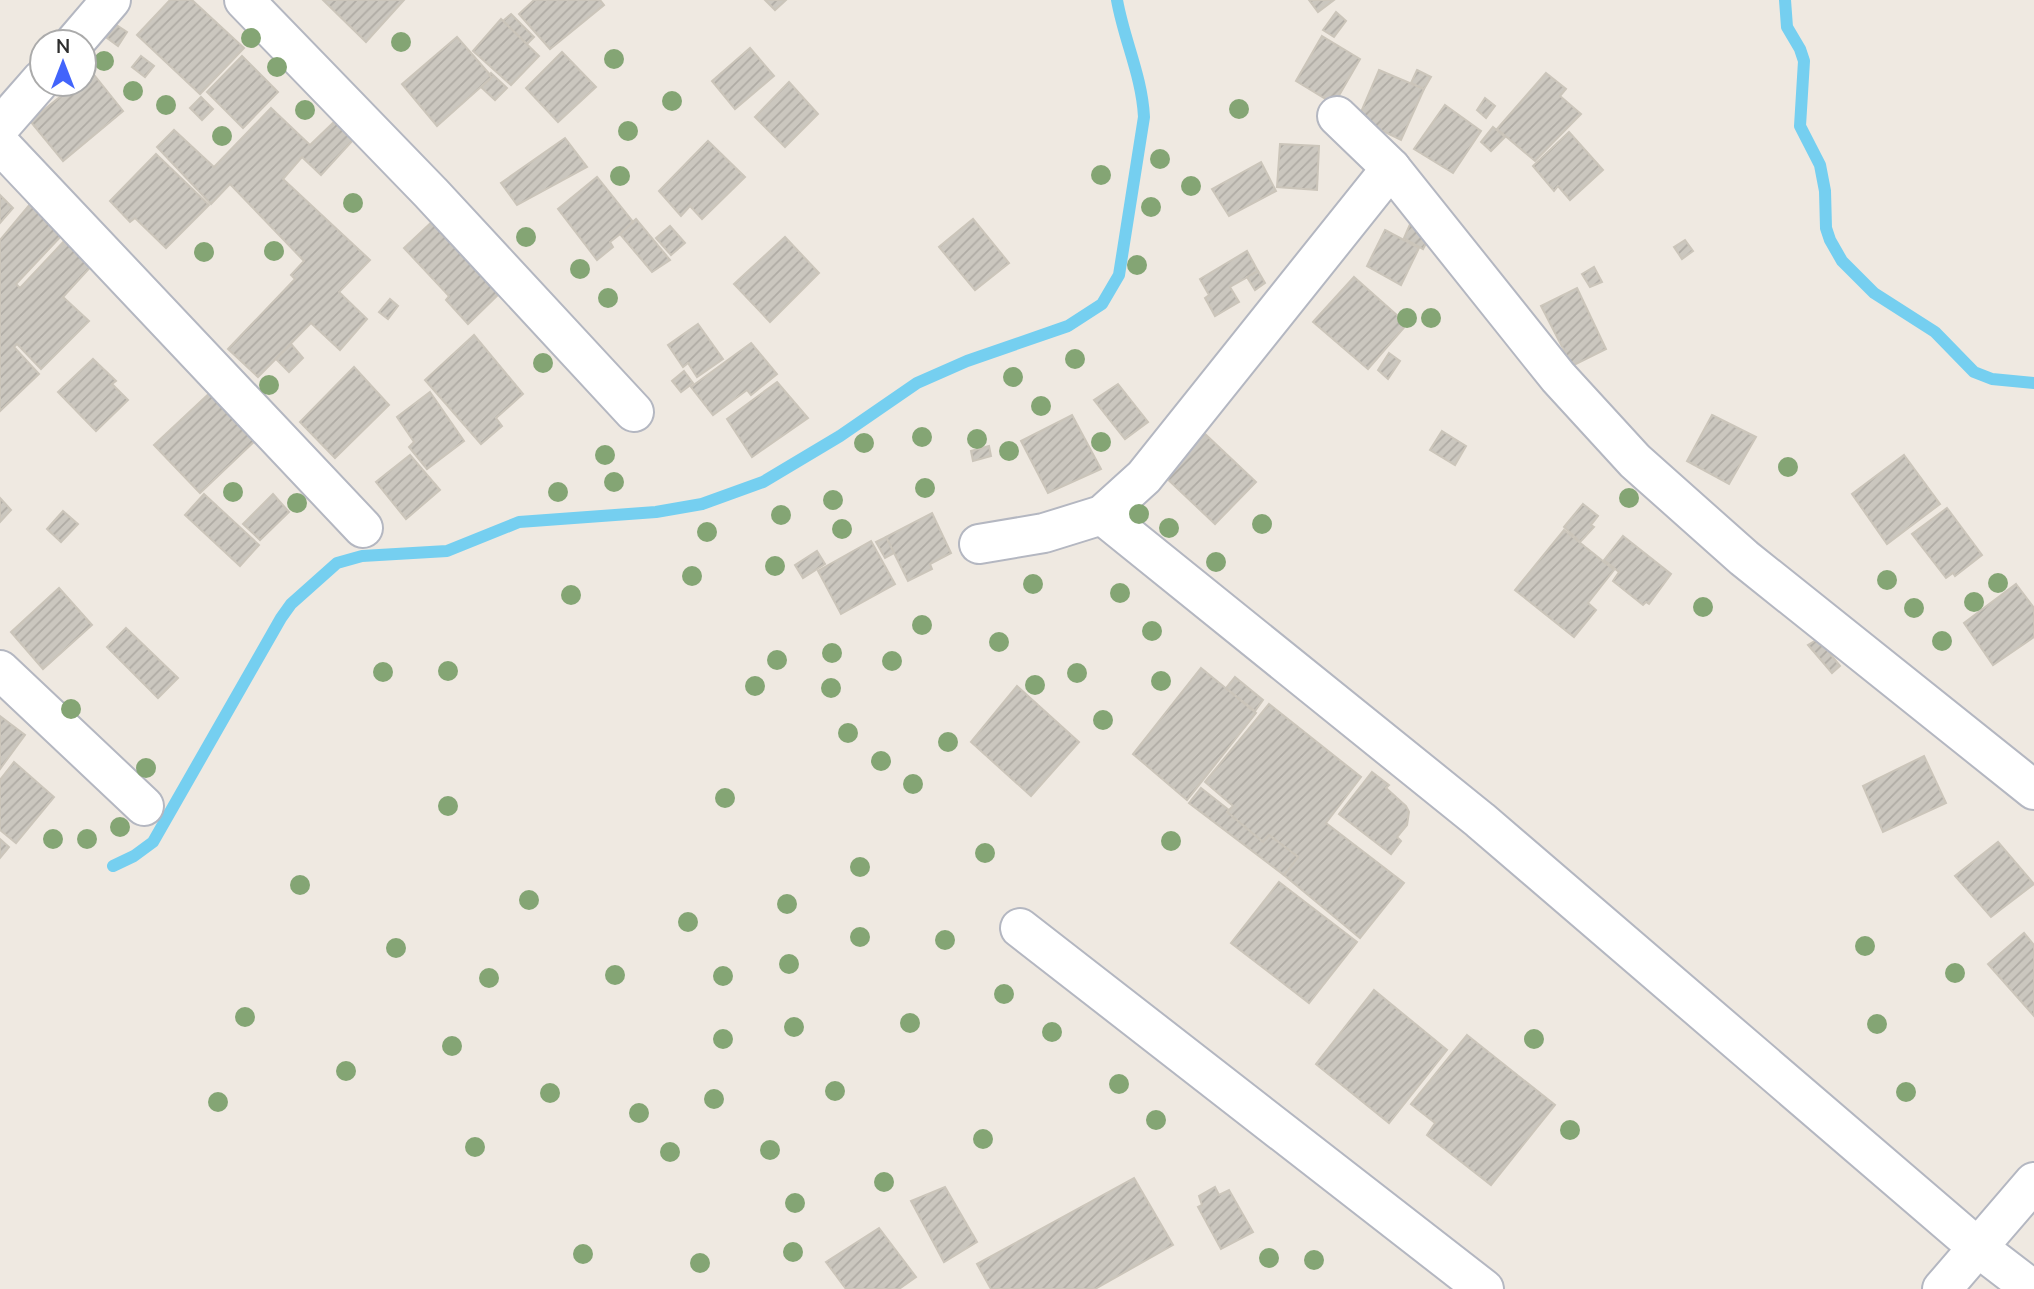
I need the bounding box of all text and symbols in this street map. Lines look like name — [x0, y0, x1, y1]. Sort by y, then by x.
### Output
north arrow — [28, 28, 98, 98]
text: N — [56, 34, 70, 60]

